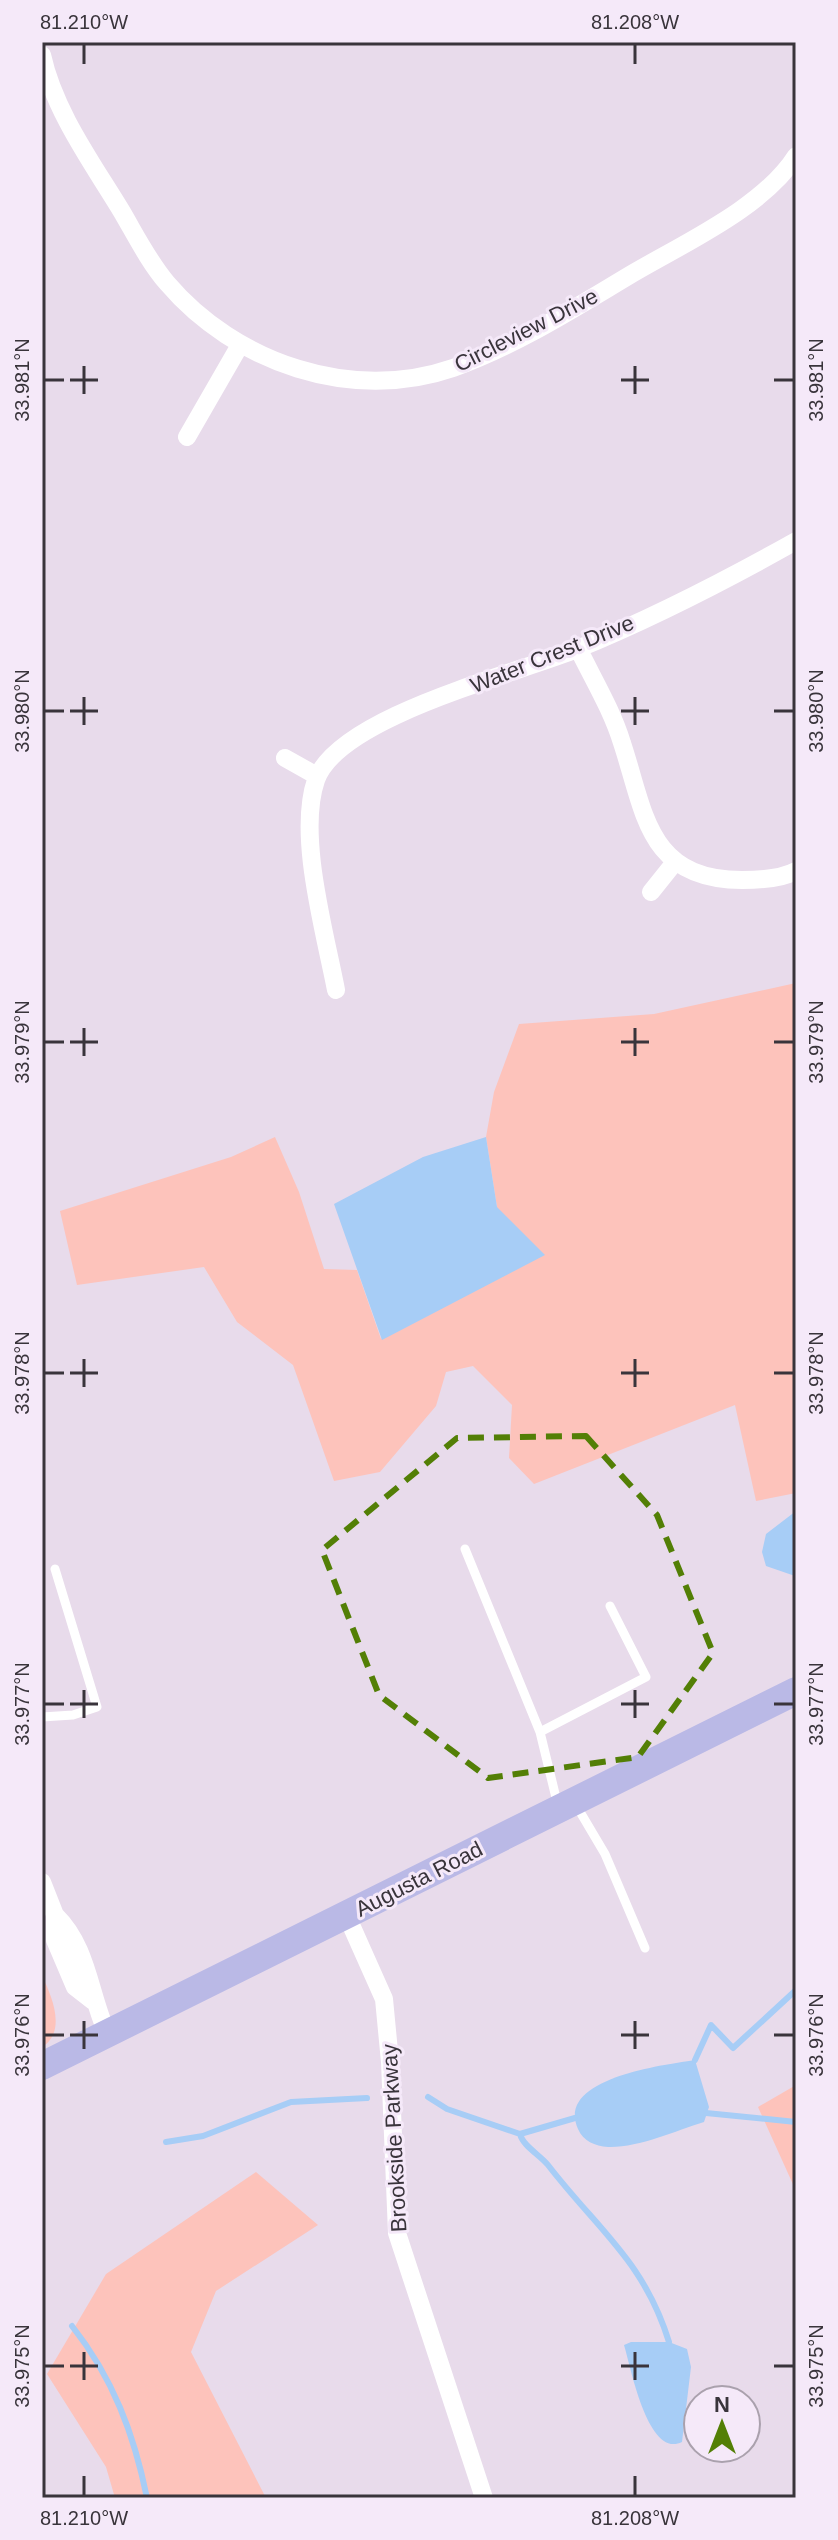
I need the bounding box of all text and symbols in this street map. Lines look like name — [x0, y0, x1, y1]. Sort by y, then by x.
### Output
text: 81.210°W — [40, 11, 128, 33]
text: 81.208°W — [591, 11, 679, 33]
street label: Circleview Drive — [450, 283, 602, 377]
text: 33.981°N — [11, 338, 33, 422]
text: 33.981°N — [805, 338, 827, 422]
street label: Water Crest Drive — [467, 610, 637, 698]
text: 33.980°N — [11, 669, 33, 753]
text: 33.980°N — [805, 669, 827, 753]
text: 33.979°N — [11, 1000, 33, 1084]
text: 33.979°N — [805, 1000, 827, 1084]
text: 33.978°N — [11, 1331, 33, 1415]
text: 33.978°N — [805, 1331, 827, 1415]
text: 33.977°N — [11, 1662, 33, 1746]
text: 33.977°N — [805, 1662, 827, 1746]
street label: Augusta Road — [351, 1836, 487, 1922]
text: 33.976°N — [11, 1993, 33, 2077]
text: 33.976°N — [805, 1993, 827, 2077]
street label: Brookside Parkway — [377, 2043, 411, 2233]
text: 33.975°N — [11, 2324, 33, 2408]
text: 33.975°N — [805, 2324, 827, 2408]
north arrow — [682, 2384, 762, 2464]
text: N — [714, 2392, 730, 2417]
text: 81.210°W — [40, 2507, 128, 2529]
text: 81.208°W — [591, 2507, 679, 2529]

